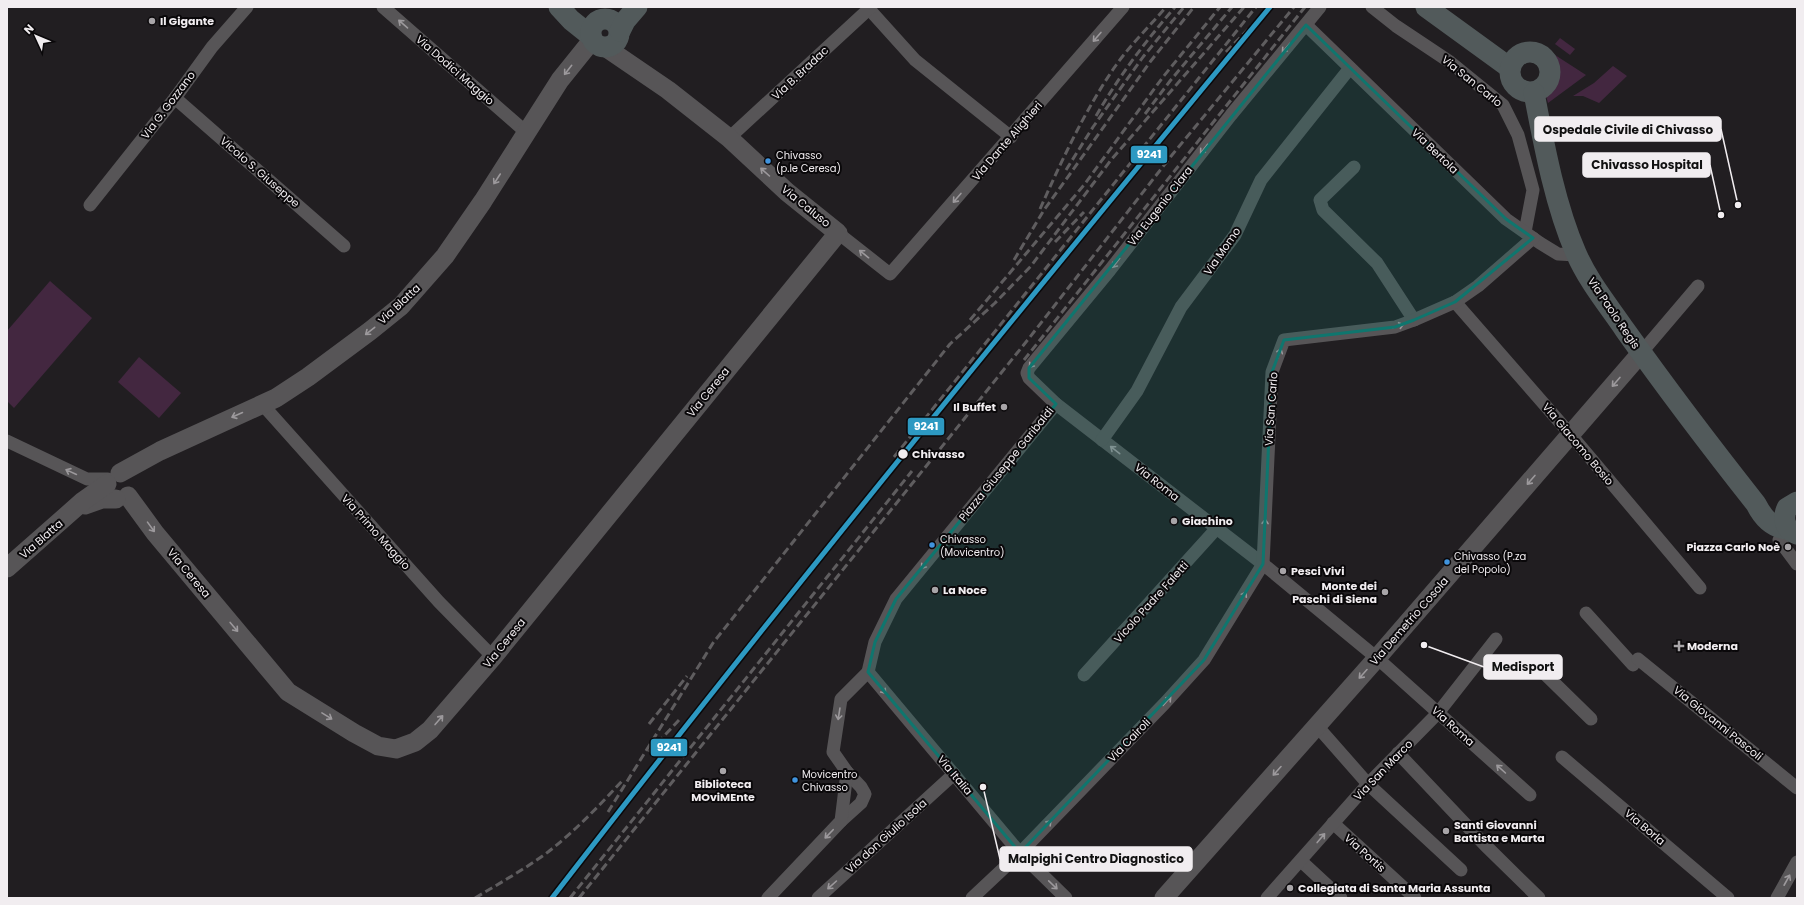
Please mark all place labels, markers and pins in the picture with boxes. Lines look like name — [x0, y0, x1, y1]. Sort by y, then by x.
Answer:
place label: Il Gigante — [160, 13, 214, 29]
marker: Il Gigante — [147, 16, 157, 26]
callout: Ospedale Civile di Chivasso — [1535, 117, 1721, 141]
place label: Chivasso (p.le Ceresa) — [776, 148, 841, 176]
callout: Chivasso Hospital — [1583, 153, 1710, 177]
marker: Chivasso (p.le Ceresa) — [763, 156, 773, 166]
place label: Il Buffet — [953, 399, 997, 415]
marker: Il Buffet — [999, 402, 1009, 412]
place label: Chivasso — [912, 446, 965, 462]
marker: Chivasso — [896, 447, 910, 461]
place label: Giachino — [1182, 513, 1233, 529]
marker: Giachino — [1169, 516, 1179, 526]
place label: Chivasso (Movicentro) — [940, 532, 1005, 560]
place label: Piazza Carlo Noè — [1687, 539, 1780, 555]
marker: Chivasso (Movicentro) — [927, 540, 937, 550]
marker: Piazza Carlo Noè — [1783, 542, 1793, 552]
place label: Chivasso (P.za del Popolo) — [1454, 549, 1526, 577]
marker: Chivasso (P.za del Popolo) — [1442, 557, 1452, 567]
place label: Pesci Vivi — [1291, 563, 1344, 579]
marker: Pesci Vivi — [1278, 566, 1288, 576]
place label: Monte dei Paschi di Siena — [1292, 578, 1377, 607]
place label: La Noce — [943, 582, 987, 598]
marker: La Noce — [930, 585, 940, 595]
marker: Monte dei Paschi di Siena — [1380, 587, 1390, 597]
place label: Moderna — [1687, 638, 1738, 654]
marker: Moderna — [1674, 641, 1684, 651]
callout: Medisport — [1484, 655, 1562, 679]
marker: Biblioteca MOviMEnte — [718, 766, 728, 776]
place label: Movicentro Chivasso — [802, 767, 858, 795]
marker: Movicentro Chivasso — [790, 775, 800, 785]
place label: Biblioteca MOviMEnte — [691, 776, 755, 805]
place label: Santi Giovanni Battista e Marta — [1454, 817, 1545, 846]
marker: Santi Giovanni Battista e Marta — [1441, 826, 1451, 836]
callout: Malpighi Centro Diagnostico — [1000, 847, 1192, 871]
place label: Collegiata di Santa Maria Assunta — [1298, 880, 1491, 896]
marker: Collegiata di Santa Maria Assunta — [1285, 883, 1295, 893]

